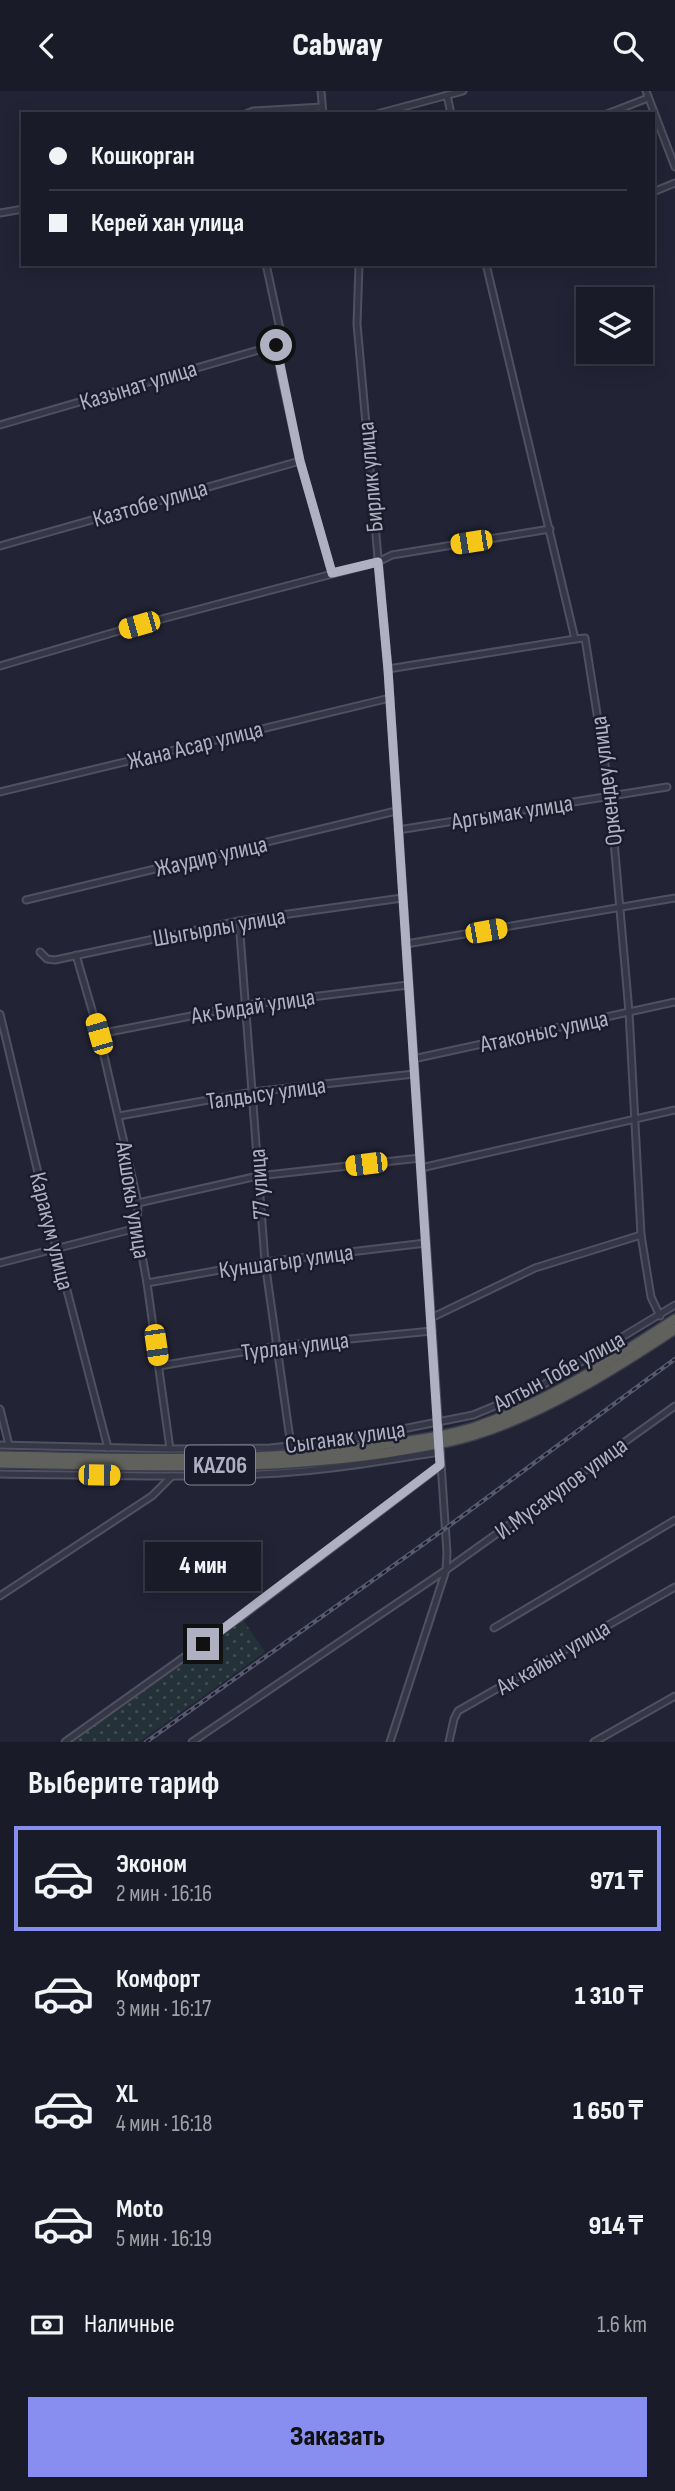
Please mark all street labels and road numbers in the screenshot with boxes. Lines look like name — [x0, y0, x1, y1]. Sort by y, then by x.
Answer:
street label: Казынат улица — [76, 354, 200, 417]
street label: Бирлик улица — [351, 421, 390, 533]
street label: Казтобе улица — [89, 473, 211, 534]
street label: Оркендеу улица — [584, 714, 629, 847]
street label: Жана Асар улица — [124, 715, 266, 776]
street label: Аргымак улица — [448, 789, 575, 837]
street label: Жаудир улица — [152, 829, 270, 883]
street label: Шыгырлы улица — [150, 902, 288, 953]
street label: Ак Бидай улица — [188, 982, 317, 1031]
street label: Атаконыс улица — [476, 1004, 611, 1059]
street label: Талдысу улица — [204, 1071, 328, 1116]
street label: Акшокы улица — [109, 1138, 156, 1261]
street label: 77 улица — [243, 1148, 276, 1220]
street label: Каракум улица — [23, 1169, 80, 1293]
street label: Куншагыр улица — [217, 1238, 355, 1285]
street label: Алтын Тобе улица — [488, 1325, 630, 1419]
street label: Турлан улица — [240, 1326, 350, 1367]
street label: Сыганак улица — [283, 1415, 407, 1460]
street label: И.Мусакулов улица — [489, 1431, 633, 1546]
road number: KАZ06 — [185, 1445, 255, 1485]
street label: Ак кайын улица — [490, 1613, 615, 1702]

